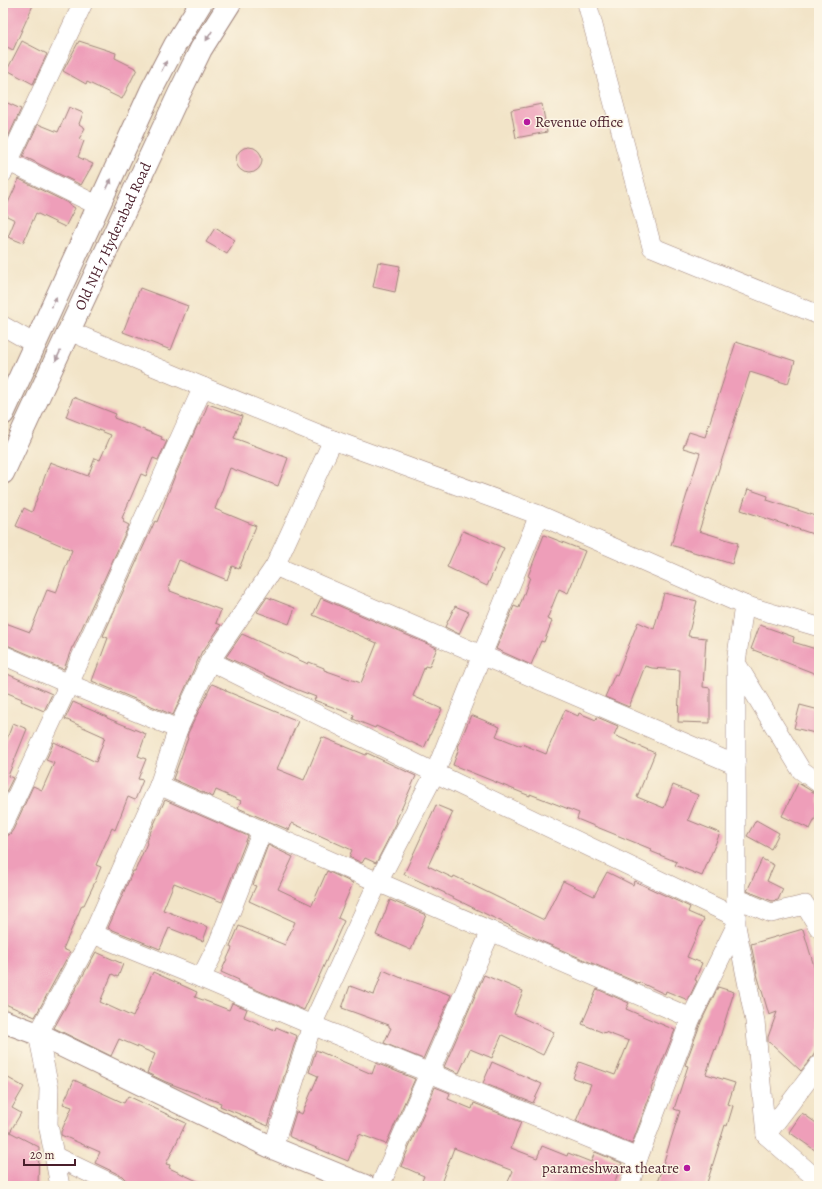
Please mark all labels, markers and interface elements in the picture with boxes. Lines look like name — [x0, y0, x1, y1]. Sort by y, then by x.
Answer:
one-way arrow — [206, 30, 213, 42]
one-way arrow — [161, 61, 167, 72]
place label: Revenue office — [535, 112, 624, 132]
marker: Revenue office — [522, 117, 532, 127]
street label: Old NH 7 Hyderabad Road — [70, 158, 156, 314]
one-way arrow — [106, 178, 112, 190]
one-way arrow — [51, 296, 57, 308]
one-way arrow — [54, 350, 60, 362]
scale bar — [24, 1141, 75, 1167]
text: 20 m — [30, 1147, 54, 1163]
place label: parameshwara theatre — [542, 1158, 679, 1178]
marker: parameshwara theatre — [682, 1163, 692, 1173]

